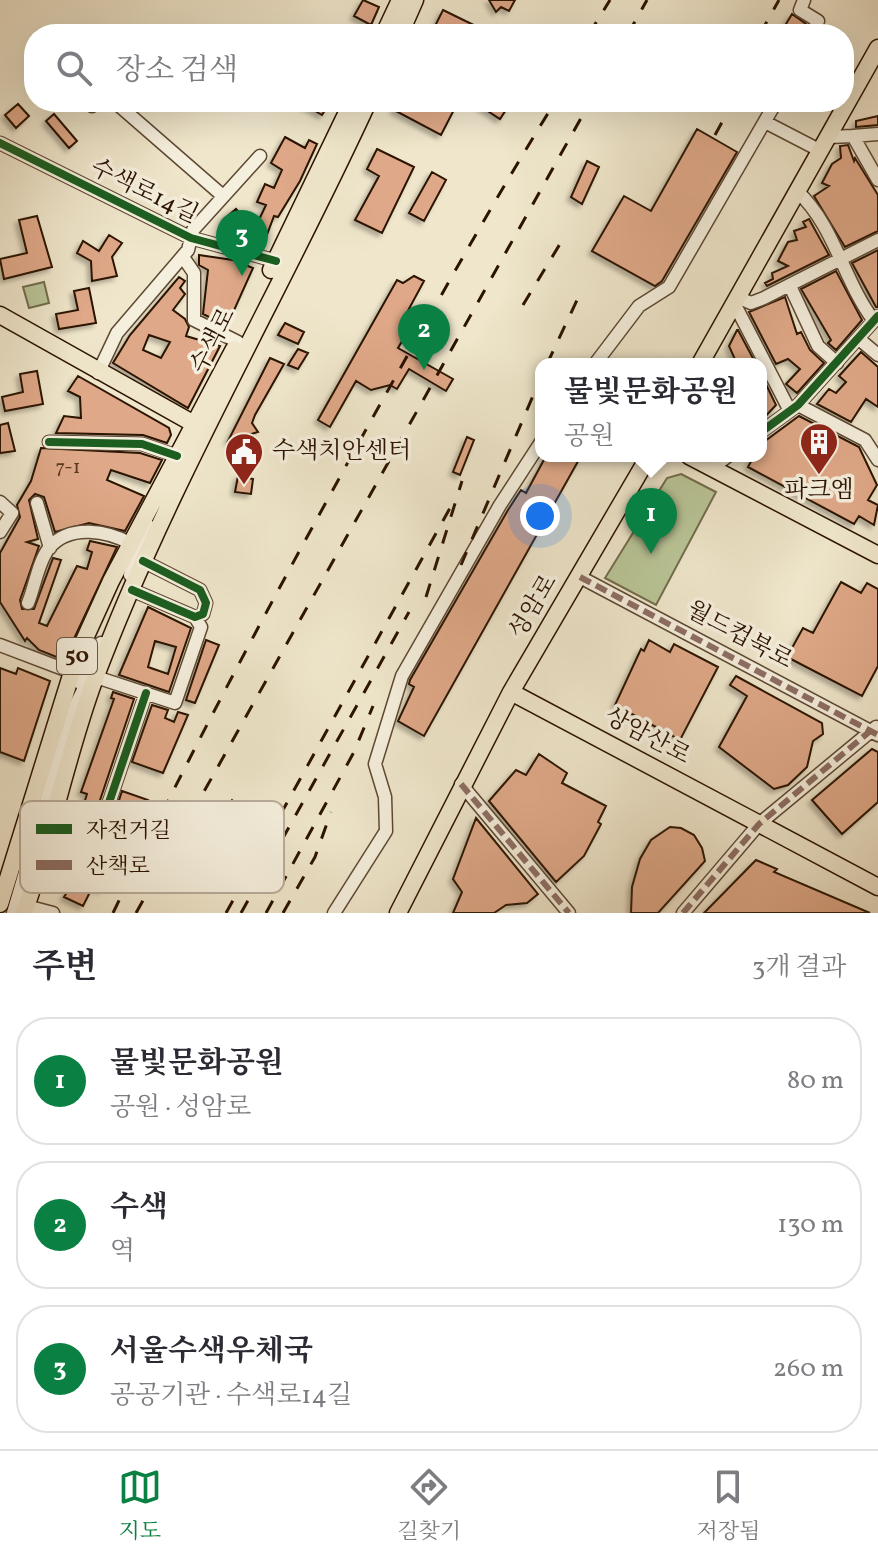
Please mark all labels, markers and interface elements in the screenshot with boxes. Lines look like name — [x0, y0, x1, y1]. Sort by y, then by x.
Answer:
search box — [24, 24, 854, 112]
icon: search — [52, 46, 96, 90]
text: 장소 검색 — [116, 50, 238, 92]
street label: 수색로14길 — [84, 151, 204, 233]
pin: 3 — [216, 210, 268, 276]
street label: 수색로 — [183, 302, 245, 380]
pin: 2 — [398, 304, 450, 370]
popup — [535, 358, 767, 462]
text: 물빛문화공원 — [564, 372, 738, 414]
text: 공원 — [564, 419, 614, 455]
building icon: 파크엠 — [798, 421, 840, 476]
public building icon: 수색치안센터 — [223, 431, 265, 486]
place label: 수색치안센터 — [272, 435, 411, 469]
house number: 7-1 — [55, 454, 81, 482]
place label: 파크엠 — [784, 474, 854, 508]
pin: 1 — [625, 488, 677, 554]
your location — [520, 496, 560, 536]
street label: 성암로 — [502, 568, 566, 646]
street label: 월드컵북로 — [680, 594, 798, 678]
road number: 50 — [57, 638, 97, 674]
street label: 상암산로 — [598, 700, 696, 774]
legend — [20, 801, 284, 893]
text: 자전거길 — [86, 816, 171, 847]
text: 산책로 — [86, 852, 150, 883]
text: 주변 — [32, 945, 98, 992]
text: 3개 결과 — [752, 950, 846, 986]
text: 물빛문화공원 — [110, 1043, 284, 1085]
text: 1 — [55, 1063, 65, 1099]
text: 80 m — [787, 1063, 844, 1099]
text: 공원 · 성암로 — [110, 1090, 251, 1126]
text: 수색 — [110, 1187, 168, 1229]
text: 2 — [53, 1207, 67, 1243]
text: 130 m — [777, 1207, 844, 1243]
text: 역 — [110, 1234, 135, 1270]
text: 서울수색우체국 — [110, 1331, 313, 1373]
text: 3 — [53, 1351, 67, 1387]
text: 260 m — [773, 1351, 844, 1387]
text: 공공기관 · 수색로14길 — [110, 1378, 352, 1414]
tab: 지도 — [118, 1465, 162, 1548]
tab: 길찾기 — [397, 1465, 461, 1548]
tab: 저장됨 — [696, 1465, 760, 1548]

